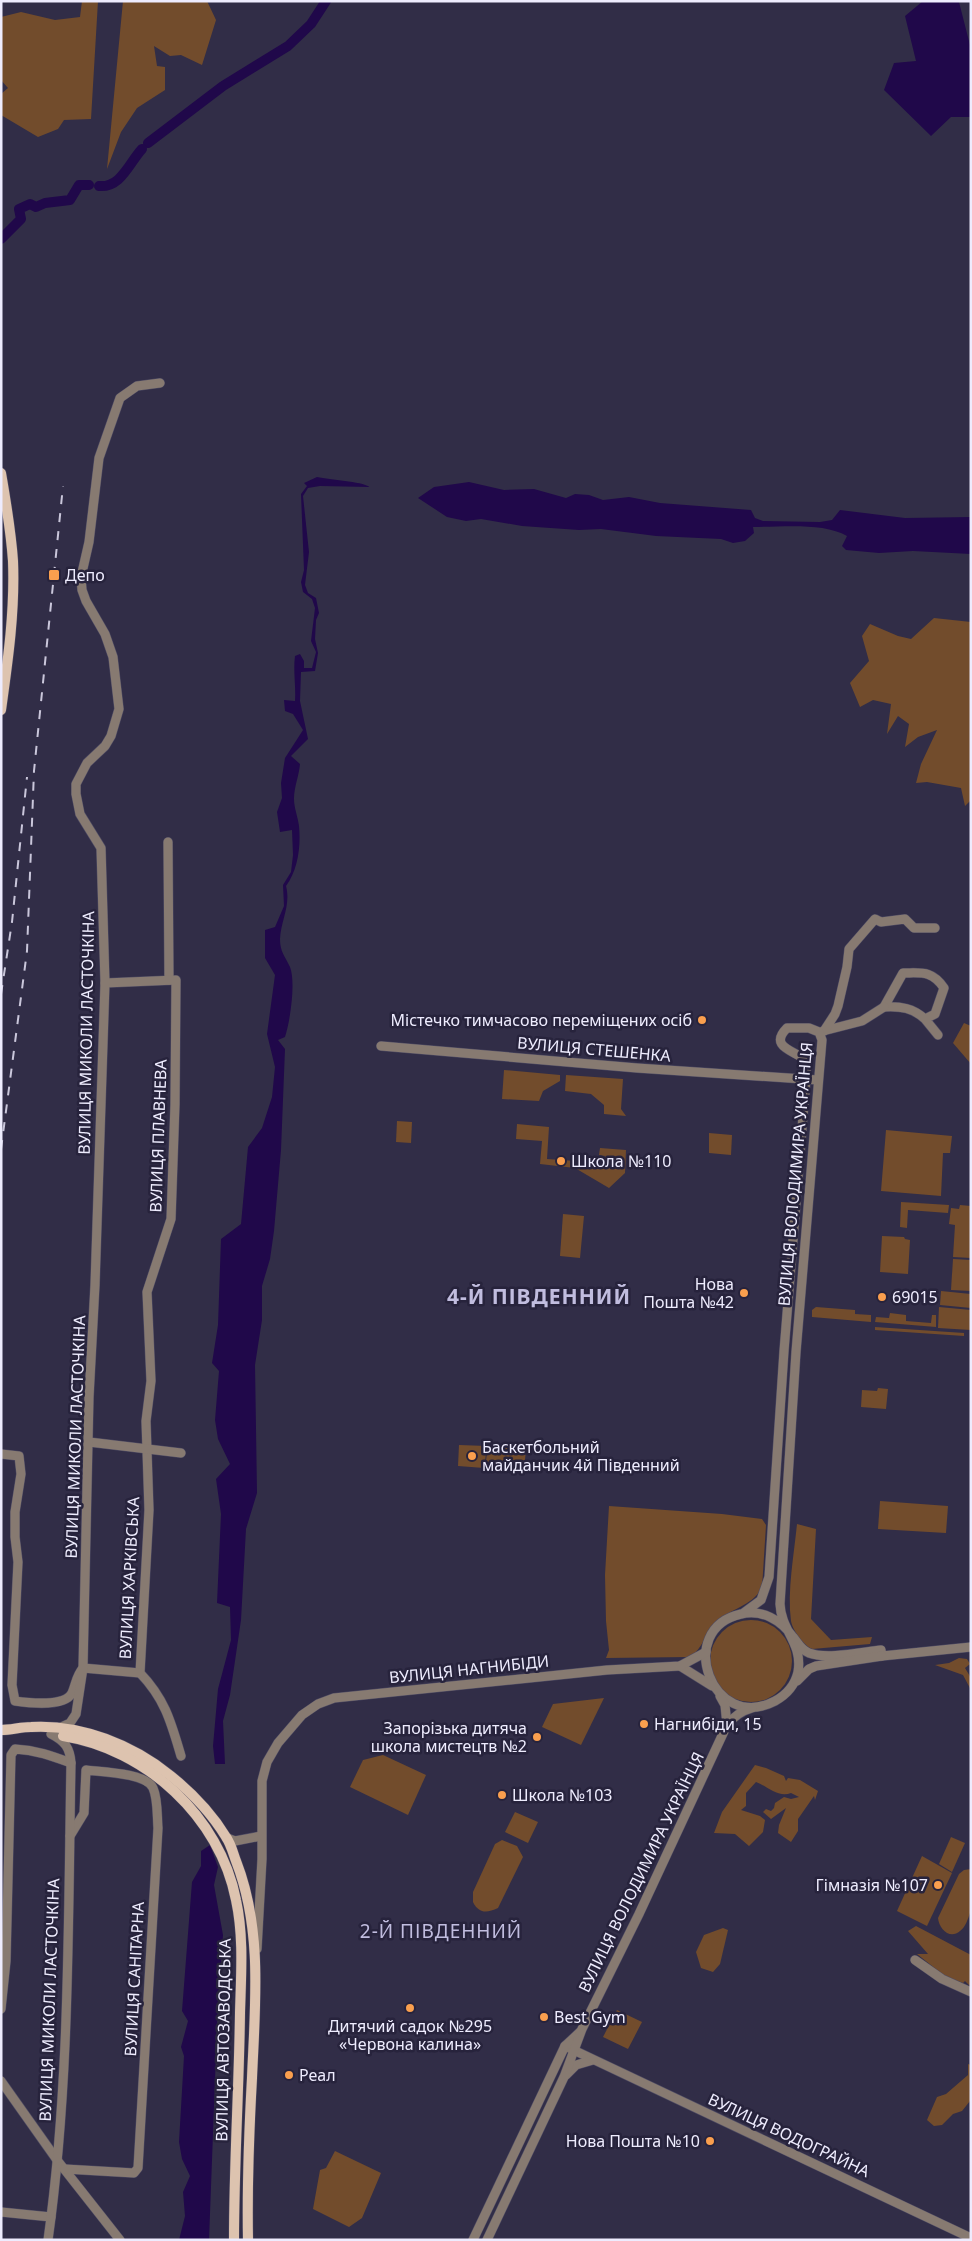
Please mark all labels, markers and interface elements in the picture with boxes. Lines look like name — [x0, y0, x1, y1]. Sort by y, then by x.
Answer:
place label: Депо — [65, 564, 105, 586]
marker: Депо — [47, 568, 61, 582]
street label: ВУЛИЦЯ МИКОЛИ ЛАСТОЧКІНА — [73, 910, 99, 1155]
place label: Містечко тимчасово переміщених осіб — [391, 1009, 692, 1031]
marker: Містечко тимчасово переміщених осіб — [696, 1014, 708, 1026]
street label: ВУЛИЦЯ СТЕШЕНКА — [516, 1031, 672, 1067]
street label: ВУЛИЦЯ ВОЛОДИМИРА УКРАЇНЦЯ — [772, 1041, 818, 1307]
street label: ВУЛИЦЯ ПЛАВНЕВА — [144, 1058, 172, 1213]
place label: Школа №110 — [571, 1150, 671, 1172]
marker: Школа №110 — [555, 1155, 567, 1167]
place label: Нова Пошта №42 — [643, 1273, 734, 1313]
district label: 4-Й ПІВДЕННИЙ — [447, 1282, 631, 1310]
place label: 69015 — [892, 1286, 938, 1308]
marker: Нова Пошта №42 — [738, 1287, 750, 1299]
marker: 69015 — [876, 1291, 888, 1303]
street label: ВУЛИЦЯ МИКОЛИ ЛАСТОЧКІНА — [60, 1314, 90, 1559]
place label: Баскетбольний майданчик 4й Південний — [482, 1436, 680, 1476]
marker: Баскетбольний майданчик 4й Південний — [466, 1450, 478, 1462]
street label: ВУЛИЦЯ ХАРКІВСЬКА — [114, 1495, 144, 1660]
street label: ВУЛИЦЯ НАГНИБІДИ — [388, 1650, 550, 1688]
place label: Нагнибіди, 15 — [654, 1713, 762, 1735]
place label: Запорізька дитяча школа мистецтв №2 — [371, 1717, 527, 1757]
marker: Нагнибіди, 15 — [638, 1718, 650, 1730]
marker: Запорізька дитяча школа мистецтв №2 — [531, 1731, 543, 1743]
street label: ВУЛИЦЯ ВОЛОДИМИРА УКРАЇНЦЯ — [573, 1748, 709, 1996]
place label: Школа №103 — [512, 1784, 612, 1806]
marker: Школа №103 — [496, 1789, 508, 1801]
place label: Гімназія №107 — [816, 1874, 928, 1896]
street label: ВУЛИЦЯ МИКОЛИ ЛАСТОЧКІНА — [34, 1877, 64, 2122]
marker: Гімназія №107 — [932, 1879, 944, 1891]
street label: ВУЛИЦЯ САНІТАРНА — [119, 1900, 149, 2057]
district label: 2-Й ПІВДЕННИЙ — [360, 1918, 522, 1944]
street label: ВУЛИЦЯ АВТОЗАВОДСЬКА — [210, 1937, 236, 2142]
marker: Дитячий садок №295 «Червона калина» — [404, 2002, 416, 2014]
place label: Best Gym — [554, 2006, 626, 2028]
marker: Best Gym — [538, 2011, 550, 2023]
place label: Дитячий садок №295 «Червона калина» — [328, 2015, 492, 2055]
place label: Реал — [299, 2064, 336, 2086]
marker: Реал — [283, 2069, 295, 2081]
street label: ВУЛИЦЯ ВОДОГРАЙНА — [705, 2088, 874, 2182]
place label: Нова Пошта №10 — [566, 2130, 700, 2152]
marker: Нова Пошта №10 — [704, 2135, 716, 2147]

